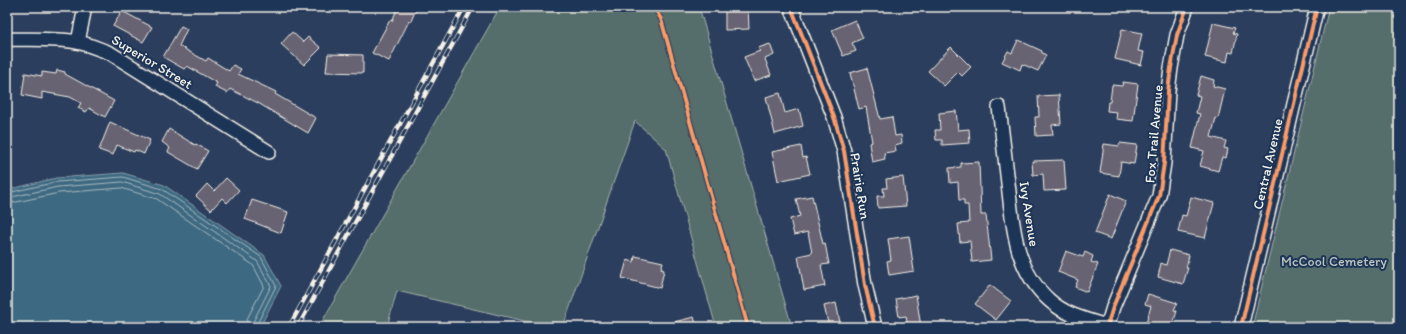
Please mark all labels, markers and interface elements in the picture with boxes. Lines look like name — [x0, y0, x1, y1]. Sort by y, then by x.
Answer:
street label: Superior Street — [108, 31, 196, 93]
street label: Fox Trail Avenue — [1141, 84, 1167, 184]
street label: Central Avenue — [1249, 116, 1287, 211]
street label: Prairie Run — [846, 152, 874, 221]
street label: Ivy Avenue — [1015, 180, 1043, 248]
park label: McCool Cemetery — [1281, 253, 1387, 270]

